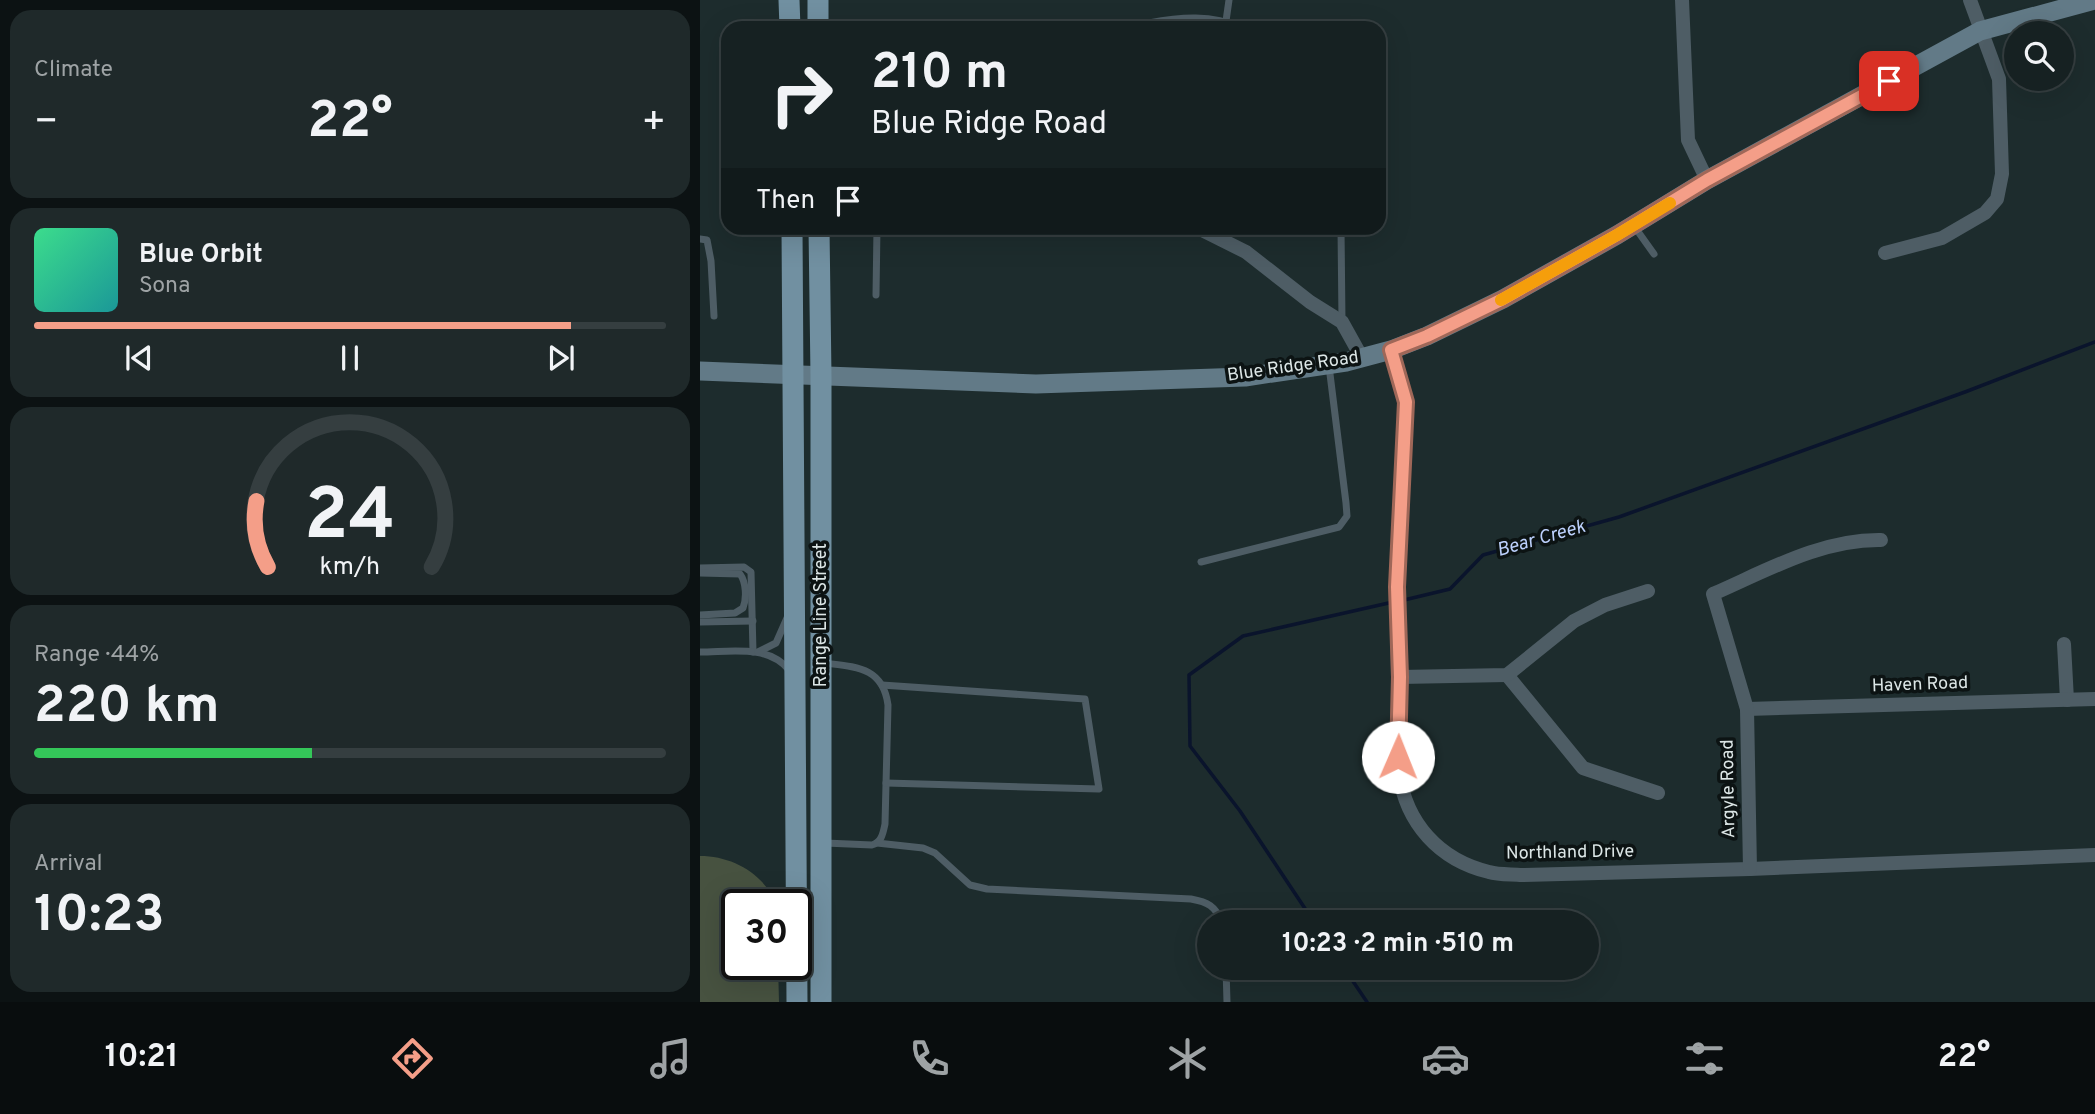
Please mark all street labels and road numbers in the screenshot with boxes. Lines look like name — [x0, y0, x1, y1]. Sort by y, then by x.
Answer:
street label: Blue Ridge Road — [1226, 346, 1360, 388]
street label: Range Line Street — [810, 543, 833, 687]
street label: Haven Road — [1871, 672, 1969, 698]
street label: Argyle Road — [1717, 739, 1741, 839]
street label: Northland Drive — [1506, 840, 1634, 866]

